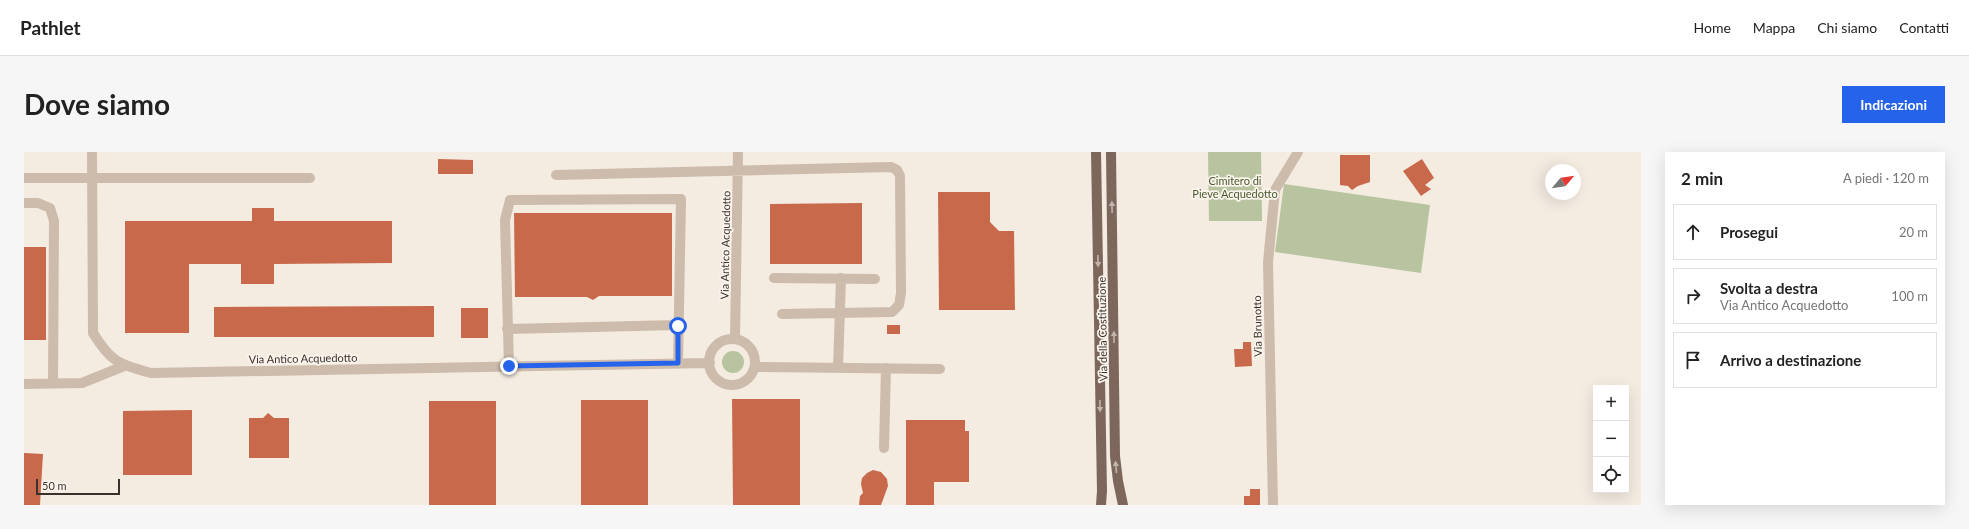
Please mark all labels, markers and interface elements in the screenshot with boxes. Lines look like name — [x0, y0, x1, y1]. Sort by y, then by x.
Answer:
text: Pathlet — [20, 16, 81, 39]
text: Home — [1694, 19, 1731, 36]
text: Mappa — [1753, 19, 1795, 36]
text: Chi siamo — [1817, 19, 1877, 36]
text: Contatti — [1899, 19, 1949, 36]
button: Indicazioni — [1842, 86, 1945, 123]
text: Dove siamo — [24, 87, 170, 121]
north arrow — [1545, 164, 1581, 200]
text: 2 min — [1681, 168, 1723, 189]
text: A piedi · 120 m — [1843, 170, 1929, 186]
park label: Cimitero di Pieve Acquedotto — [1192, 174, 1278, 200]
street label: Via Antico Acquedotto — [718, 191, 732, 299]
one-way arrow — [1109, 200, 1115, 213]
icon: ahead — [1682, 221, 1704, 243]
text: Prosegui — [1720, 223, 1778, 241]
text: 20 m — [1899, 224, 1928, 240]
one-way arrow — [1095, 255, 1101, 268]
street label: Via della Costituzione — [1095, 276, 1109, 381]
text: Svolta a destra — [1720, 279, 1818, 297]
icon: right — [1682, 285, 1704, 307]
text: 100 m — [1891, 288, 1928, 304]
street label: Via Brunotto — [1250, 295, 1264, 357]
text: Via Antico Acquedotto — [1720, 297, 1848, 313]
route start — [669, 317, 687, 335]
one-way arrow — [1111, 330, 1117, 343]
icon: arrive — [1682, 349, 1704, 371]
street label: Via Antico Acquedotto — [249, 351, 357, 365]
text: Arrivo a destinazione — [1720, 351, 1861, 369]
route end — [500, 357, 518, 375]
map controls — [1593, 385, 1629, 493]
button: + — [1593, 385, 1629, 421]
one-way arrow — [1097, 400, 1103, 413]
button: − — [1593, 421, 1629, 457]
button: locate — [1593, 457, 1629, 493]
one-way arrow — [1113, 461, 1120, 473]
scale bar — [36, 477, 120, 496]
text: 50 m — [42, 479, 67, 492]

